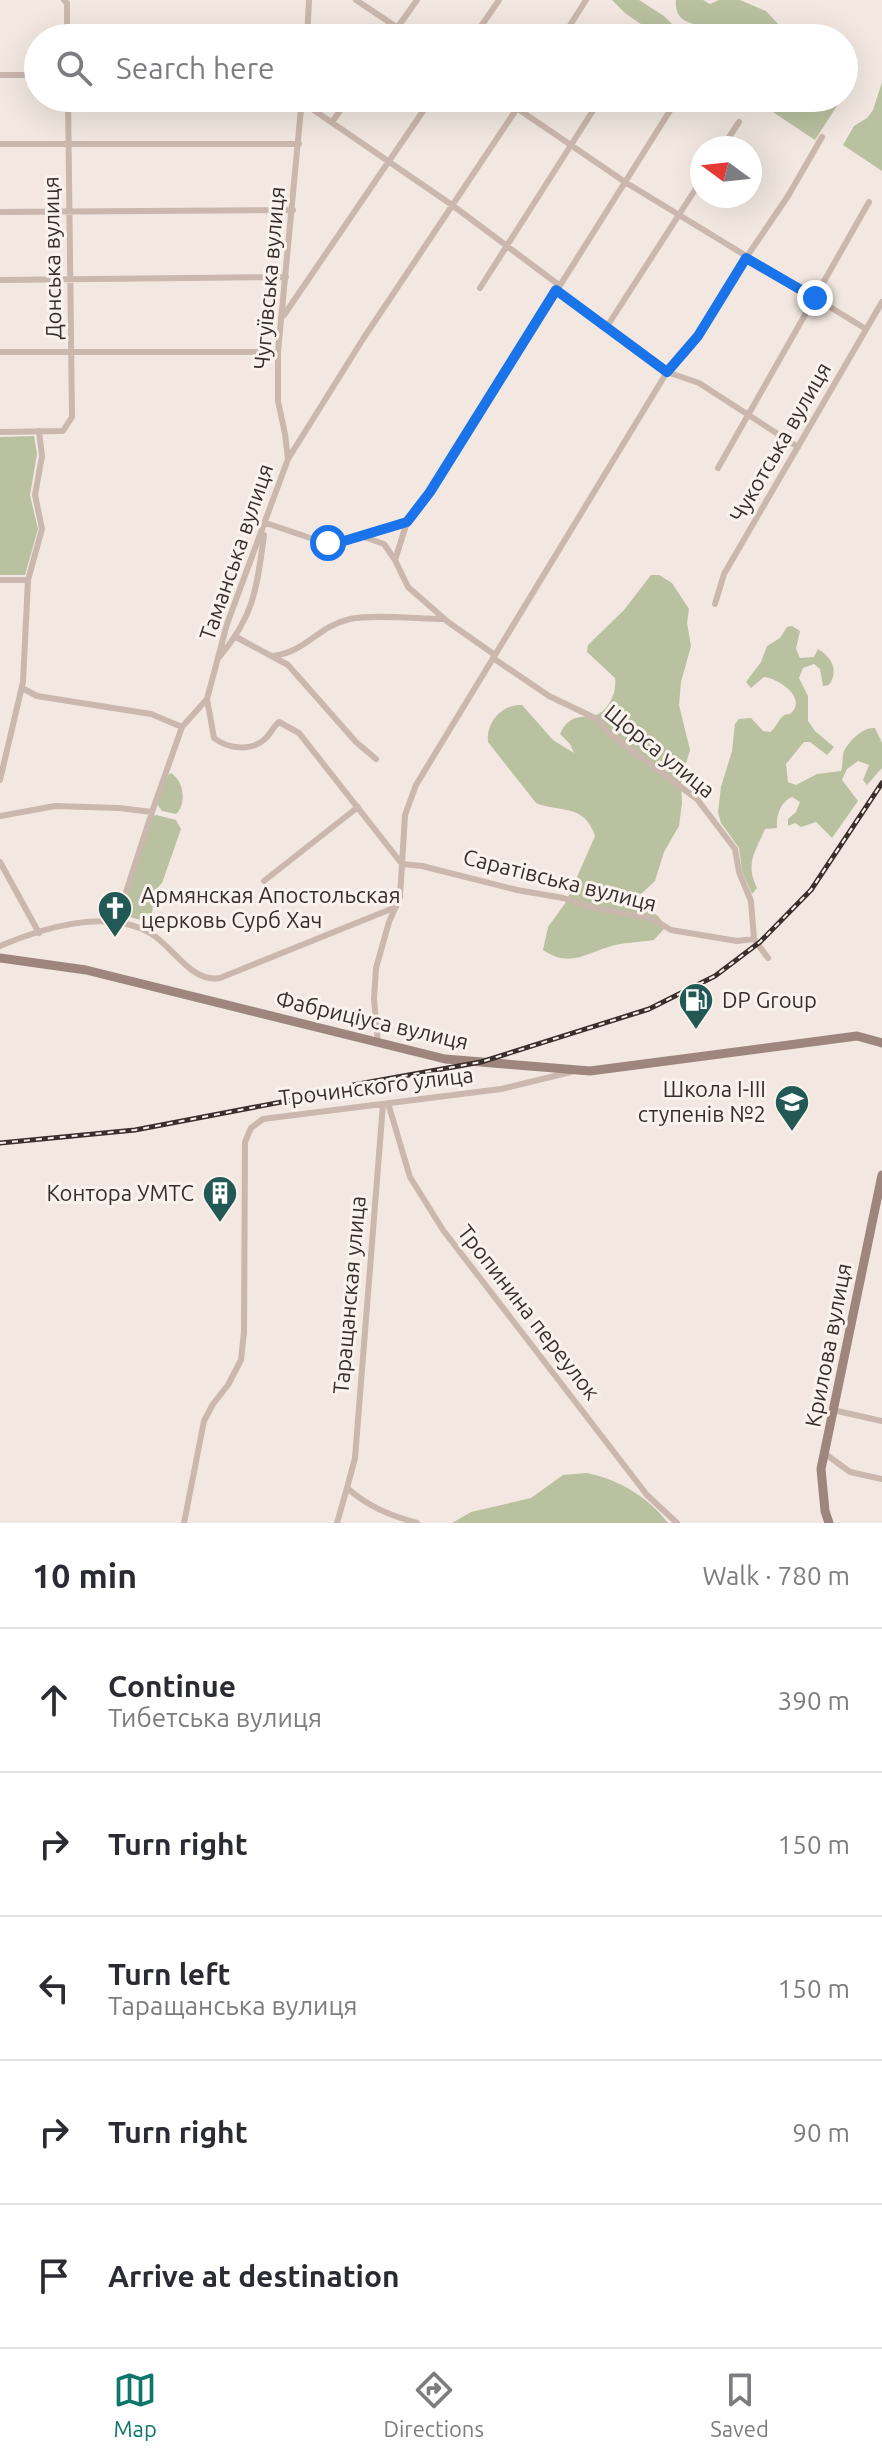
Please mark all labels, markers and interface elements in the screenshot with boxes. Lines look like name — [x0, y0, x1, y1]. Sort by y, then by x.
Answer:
search box — [24, 24, 858, 112]
icon: search — [52, 46, 96, 90]
text: Search here — [116, 51, 275, 85]
north arrow — [690, 136, 762, 208]
street label: Донська вулиця — [38, 176, 65, 340]
street label: Чугуївська вулиця — [248, 185, 289, 371]
route end — [797, 280, 833, 316]
street label: Чукотська вулиця — [724, 358, 835, 526]
street label: Таманська вулиця — [194, 460, 277, 643]
route start — [310, 525, 346, 561]
street label: Щорса улица — [600, 699, 720, 803]
street label: Саратівська вулиця — [461, 843, 659, 916]
place label: Армянская Апостольская церковь Сурб Хач — [141, 882, 400, 932]
church icon: Армянская Апостольская церковь Сурб Хач — [96, 889, 134, 939]
fuel station icon: DP Group — [677, 981, 715, 1031]
street label: Фабриціуса вулиця — [273, 985, 471, 1054]
place label: DP Group — [722, 987, 817, 1012]
street label: Трочинского улица — [277, 1061, 475, 1110]
place label: Школа I-III ступенів №2 — [638, 1076, 766, 1126]
school or university icon: Школа I-III ступенів №2 — [773, 1083, 811, 1133]
building icon: Контора УМТС — [201, 1174, 239, 1224]
place label: Контора УМТС — [46, 1180, 194, 1205]
street label: Таращанская улица — [327, 1195, 370, 1395]
street label: Тропинина переулок — [453, 1219, 605, 1404]
street label: Крилова вулиця — [799, 1261, 856, 1429]
text: 10 min — [32, 1556, 137, 1594]
text: Walk · 780 m — [702, 1561, 850, 1590]
text: Continue — [108, 1669, 236, 1703]
icon: ahead — [32, 1678, 76, 1722]
text: 390 m — [778, 1686, 850, 1715]
text: Тибетська вулиця — [108, 1703, 322, 1732]
icon: right — [32, 1822, 76, 1866]
text: Turn right — [108, 1827, 248, 1861]
text: 150 m — [778, 1830, 850, 1859]
text: Turn left — [108, 1957, 230, 1991]
icon: left — [32, 1966, 76, 2010]
text: 150 m — [778, 1974, 850, 2003]
text: Таращанська вулиця — [108, 1991, 358, 2020]
icon: right — [32, 2110, 76, 2154]
text: Turn right — [108, 2115, 248, 2149]
text: 90 m — [792, 2118, 850, 2147]
icon: arrive — [32, 2254, 76, 2298]
text: Arrive at destination — [108, 2259, 400, 2293]
tab: Map — [113, 2368, 157, 2441]
tab: Directions — [383, 2368, 484, 2441]
tab: Saved — [710, 2368, 769, 2441]

